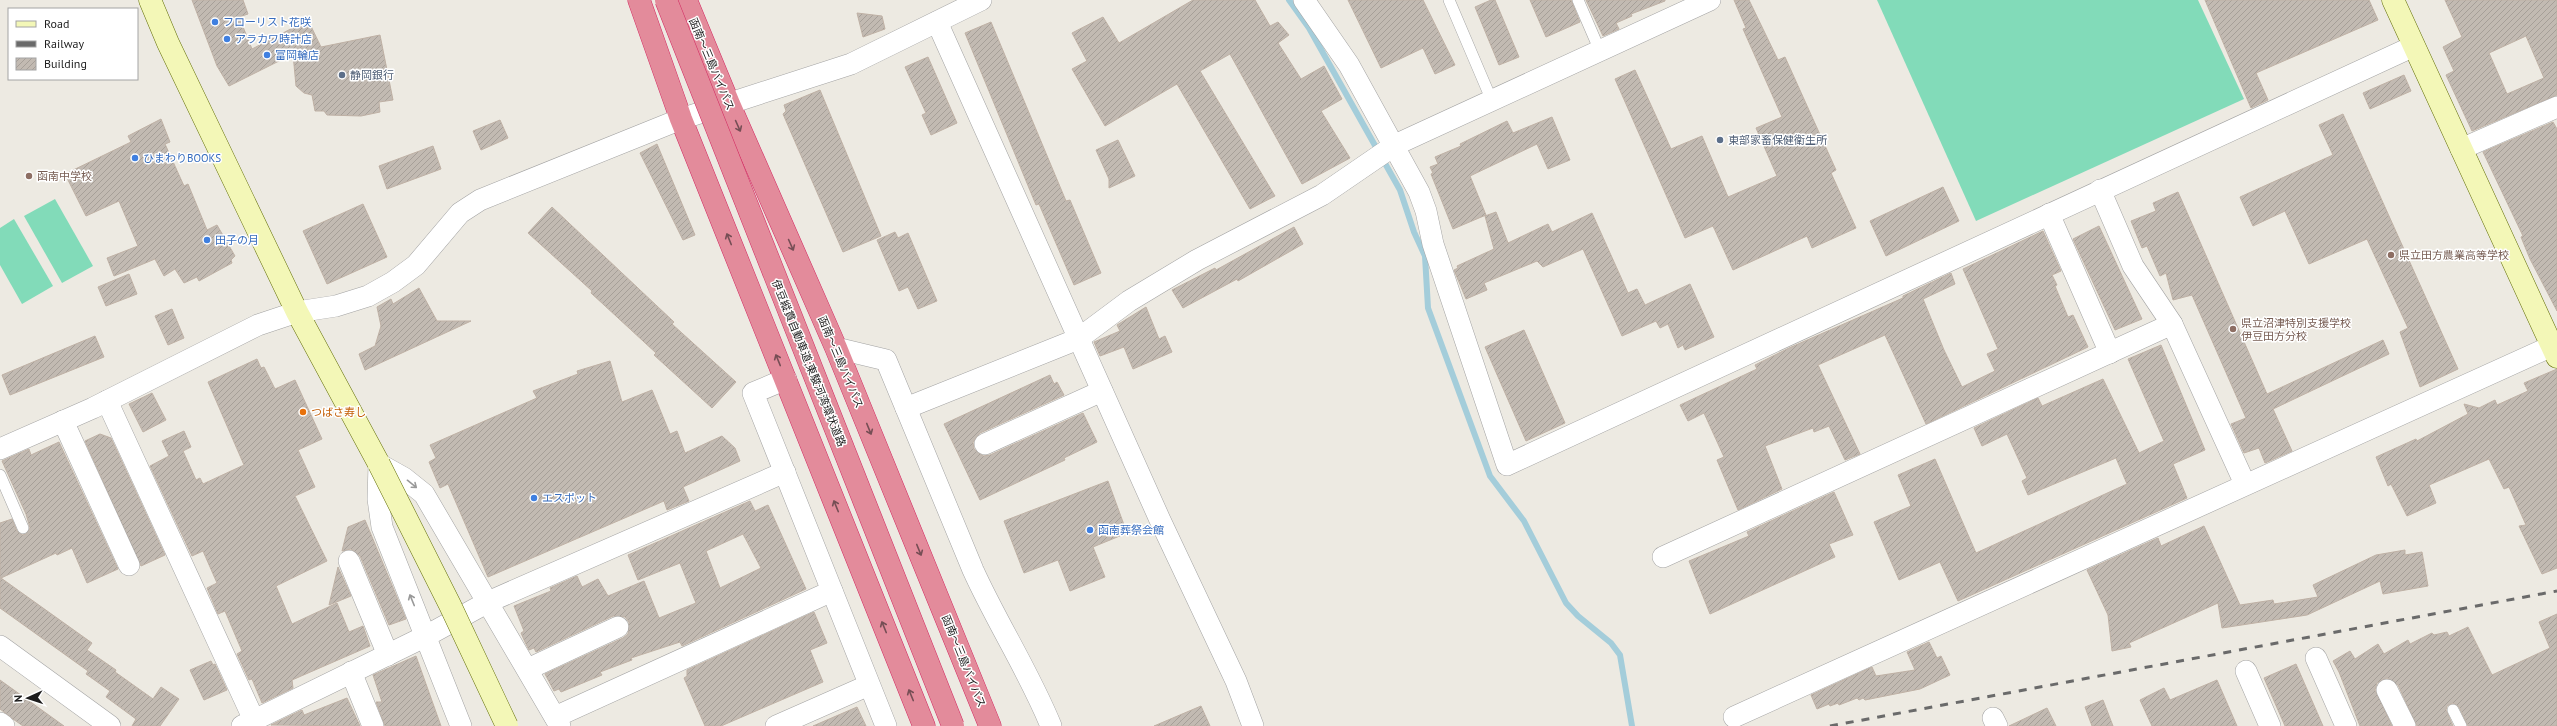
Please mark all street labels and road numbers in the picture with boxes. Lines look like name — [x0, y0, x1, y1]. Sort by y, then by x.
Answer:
street label: 函南～三島バイパス — [686, 16, 738, 112]
street label: 伊豆縦貫自動車道;東駿河湾環状道路 — [769, 277, 849, 449]
street label: 函南～三島バイパス — [815, 314, 867, 410]
street label: 函南～三島バイパス — [939, 613, 989, 709]

